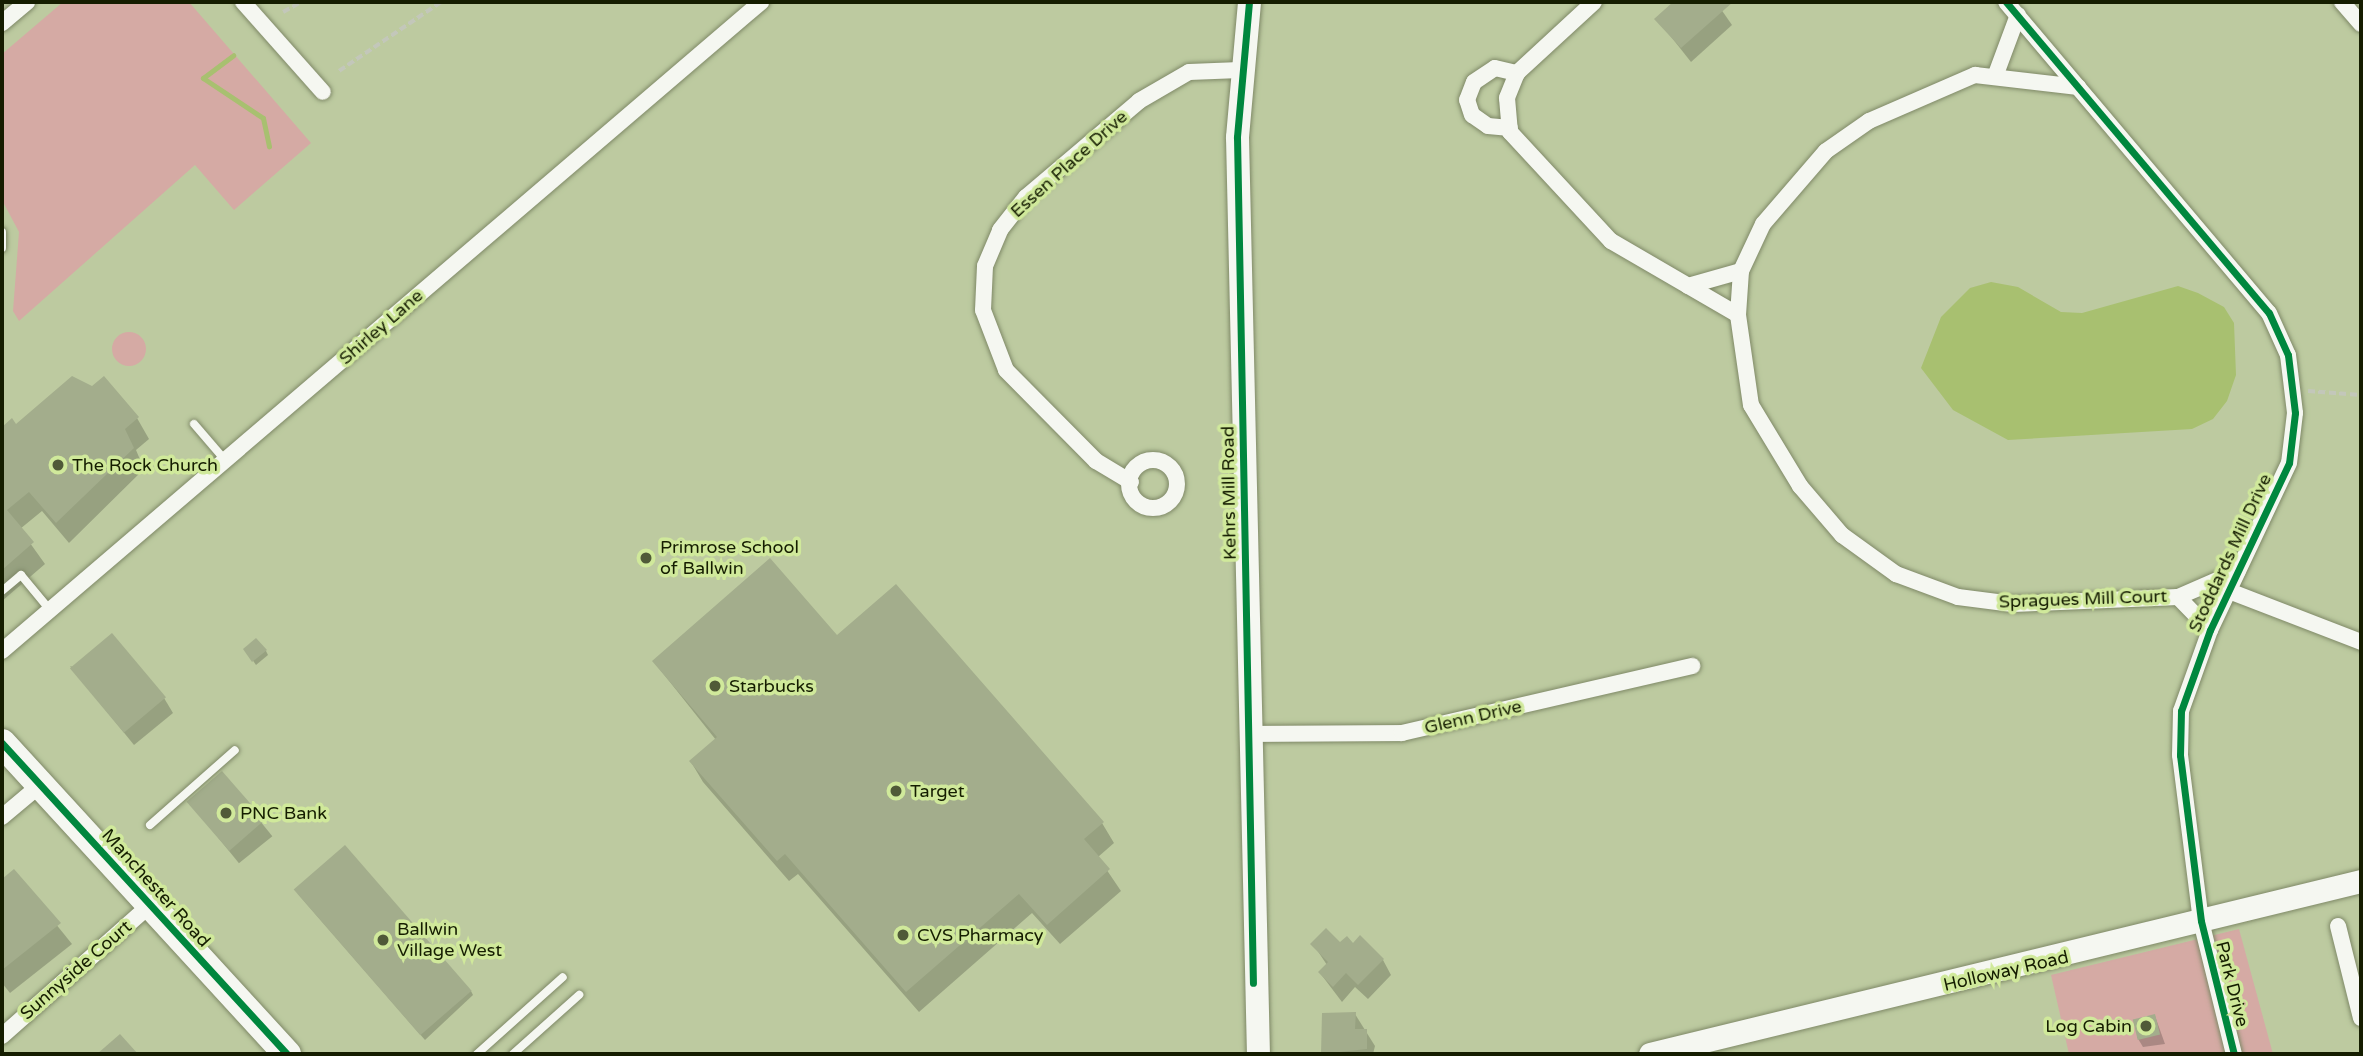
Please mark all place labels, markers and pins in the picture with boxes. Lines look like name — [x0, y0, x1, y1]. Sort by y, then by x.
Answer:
place label: The Rock Church — [72, 454, 218, 476]
marker: The Rock Church — [50, 457, 66, 473]
place label: Primrose School of Ballwin — [660, 537, 799, 580]
marker: Primrose School of Ballwin — [638, 550, 654, 566]
place label: Starbucks — [729, 675, 814, 697]
marker: Starbucks — [707, 678, 723, 694]
place label: Target — [910, 780, 965, 802]
marker: Target — [888, 783, 904, 799]
place label: PNC Bank — [240, 802, 327, 824]
marker: PNC Bank — [218, 805, 234, 821]
place label: Ballwin Village West — [397, 919, 502, 962]
place label: CVS Pharmacy — [917, 924, 1044, 946]
marker: CVS Pharmacy — [895, 927, 911, 943]
marker: Ballwin Village West — [375, 932, 391, 948]
place label: Log Cabin — [2045, 1015, 2132, 1037]
marker: Log Cabin — [2138, 1018, 2154, 1034]

